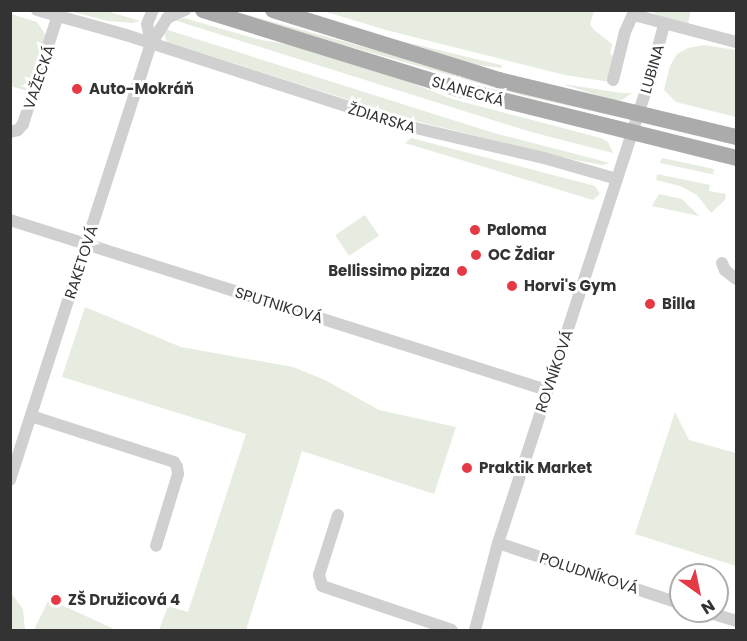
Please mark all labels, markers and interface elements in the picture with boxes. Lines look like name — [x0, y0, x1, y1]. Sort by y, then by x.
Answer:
street label: LUBINA — [636, 42, 668, 96]
street label: VAŽECKÁ — [20, 43, 58, 111]
street label: SLANECKÁ — [430, 72, 506, 110]
place label: Auto-Mokráň — [89, 80, 194, 98]
marker: Auto-Mokráň — [70, 82, 84, 96]
street label: ŽDIARSKA — [346, 99, 418, 137]
place label: Paloma — [487, 221, 547, 239]
street label: RAKETOVÁ — [61, 223, 101, 301]
marker: Paloma — [468, 223, 482, 237]
place label: OC Ždiar — [488, 246, 555, 264]
marker: OC Ždiar — [469, 248, 483, 262]
place label: Bellissimo pizza — [328, 262, 450, 280]
marker: Bellissimo pizza — [455, 264, 469, 278]
place label: Horvi's Gym — [524, 277, 616, 295]
marker: Horvi's Gym — [505, 279, 519, 293]
street label: SPUTNIKOVÁ — [233, 283, 325, 327]
place label: Billa — [662, 295, 695, 313]
marker: Billa — [643, 297, 657, 311]
street label: ROVNÍKOVÁ — [531, 327, 577, 415]
place label: Praktik Market — [479, 459, 592, 477]
marker: Praktik Market — [460, 461, 474, 475]
street label: POLUDNÍKOVÁ — [537, 549, 641, 597]
north arrow — [669, 563, 729, 623]
place label: ZŠ Družicová 4 — [68, 591, 180, 609]
marker: ZŠ Družicová 4 — [49, 593, 63, 607]
text: N — [697, 594, 719, 620]

